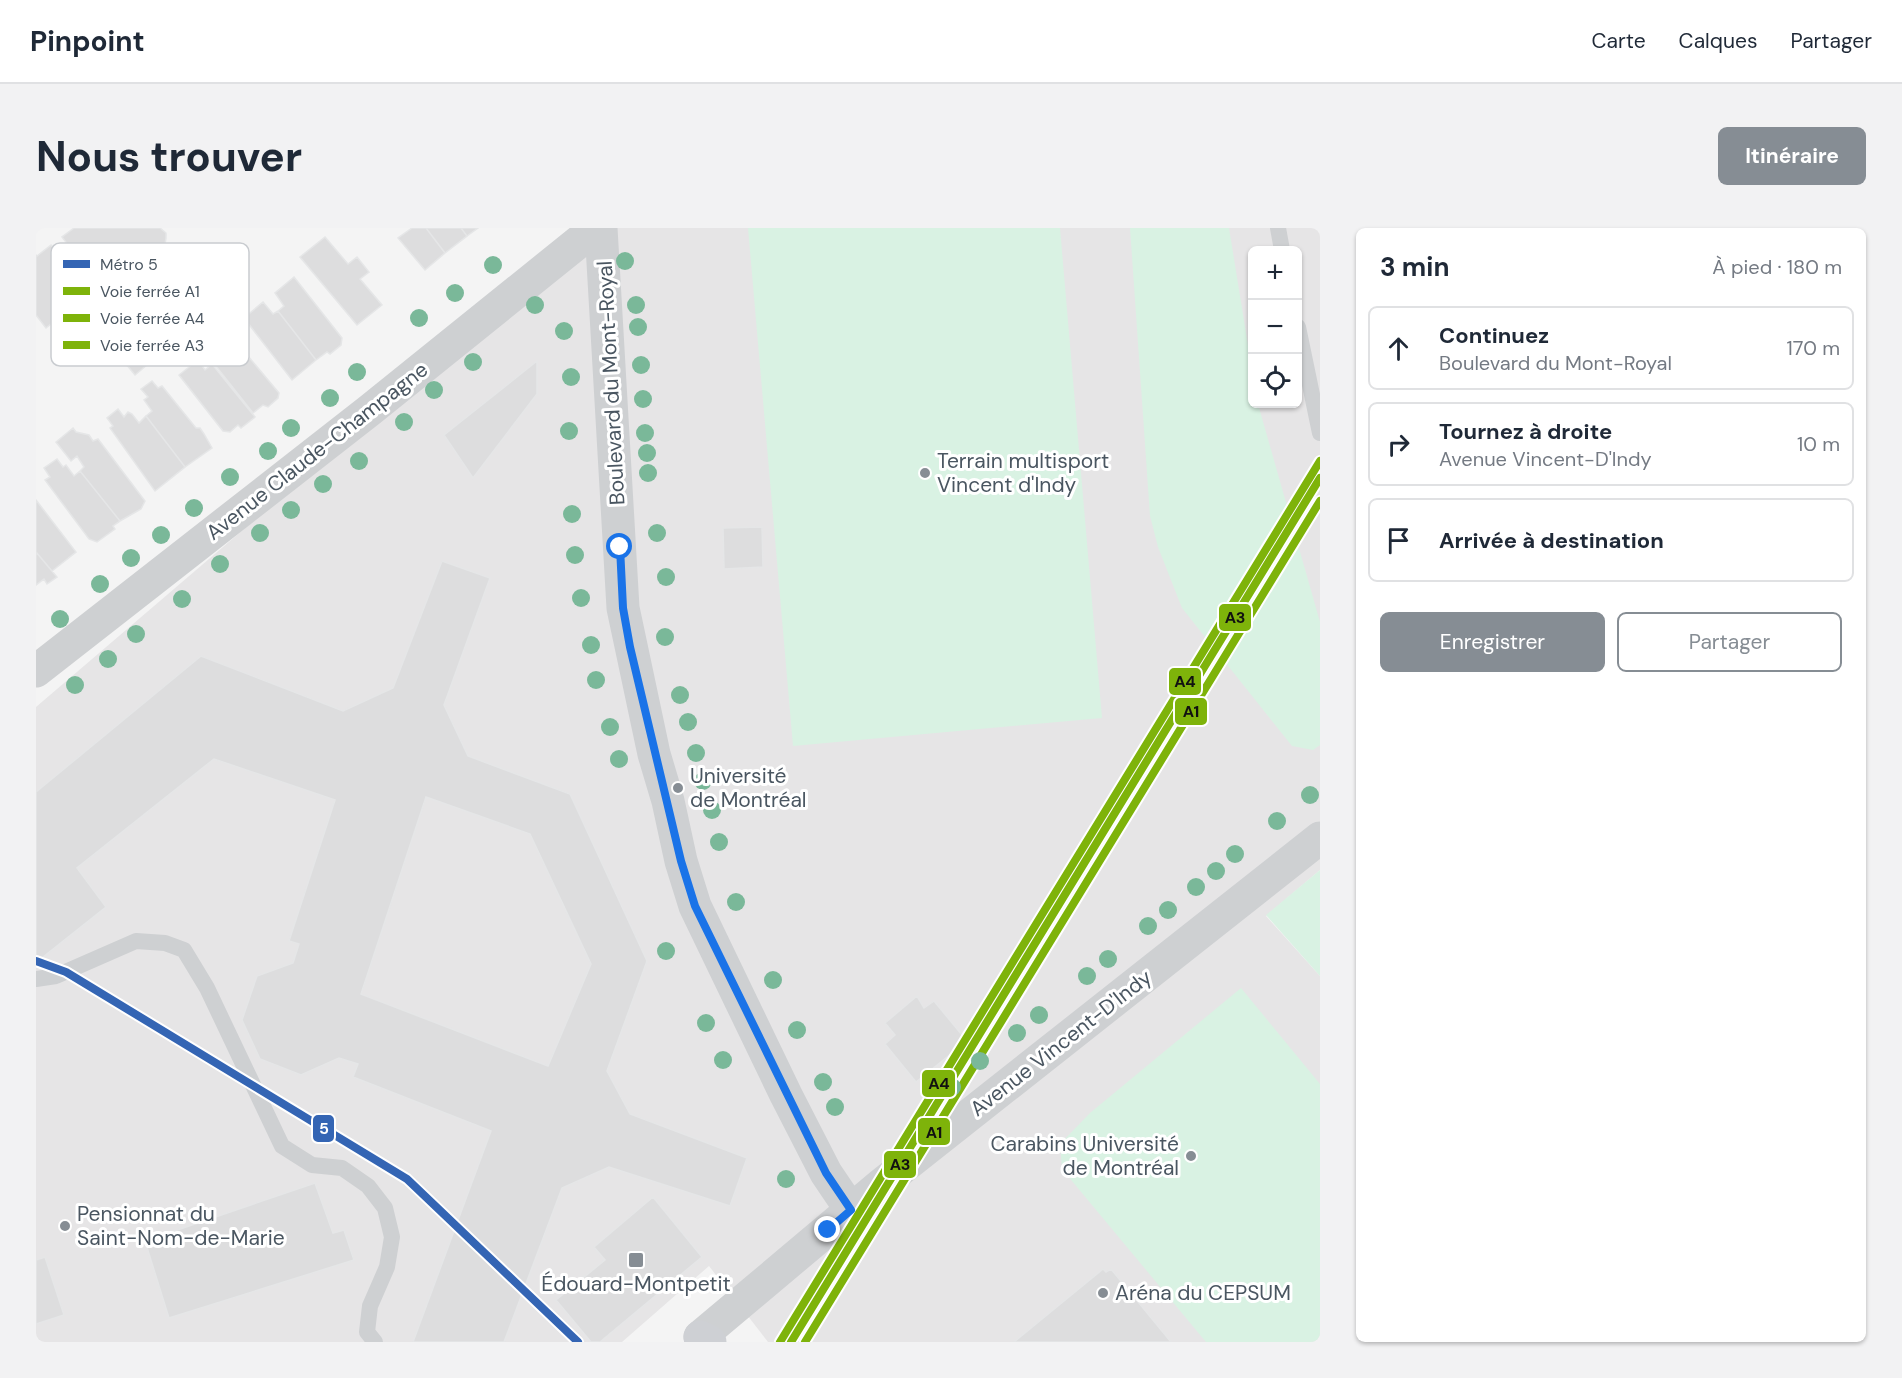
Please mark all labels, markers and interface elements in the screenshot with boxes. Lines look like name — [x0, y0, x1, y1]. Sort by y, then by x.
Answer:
text: Pinpoint — [30, 23, 145, 60]
text: Carte — [1591, 27, 1646, 55]
text: Calques — [1679, 27, 1757, 55]
text: Partager — [1790, 27, 1872, 55]
button: Itinéraire — [1718, 127, 1866, 185]
text: Nous trouver — [36, 129, 302, 184]
legend — [51, 243, 249, 366]
map controls — [1248, 246, 1302, 408]
button: + — [1248, 246, 1302, 300]
text: 3 min — [1380, 250, 1449, 284]
text: Métro 5 — [100, 254, 158, 275]
text: À pied · 180 m — [1712, 254, 1842, 280]
street label: Boulevard du Mont-Royal — [591, 260, 631, 506]
text: Voie ferrée A1 — [100, 281, 200, 302]
button: − — [1248, 300, 1302, 354]
text: Voie ferrée A4 — [100, 308, 205, 329]
text: Continuez — [1439, 321, 1549, 350]
icon: ahead — [1382, 332, 1415, 365]
text: Voie ferrée A3 — [100, 335, 204, 356]
text: 170 m — [1787, 335, 1840, 361]
text: Boulevard du Mont-Royal — [1439, 350, 1672, 376]
button: locate — [1248, 354, 1302, 408]
street label: Avenue Claude-Champagne — [200, 356, 434, 546]
text: Tournez à droite — [1439, 417, 1612, 446]
icon: right — [1382, 428, 1415, 461]
text: 10 m — [1797, 431, 1840, 457]
text: Avenue Vincent-D'Indy — [1439, 446, 1652, 472]
place label: Terrain multisport Vincent d'Indy — [937, 447, 1109, 499]
marker: Terrain multisport Vincent d'Indy — [918, 466, 932, 480]
icon: arrive — [1382, 524, 1415, 557]
text: Arrivée à destination — [1439, 526, 1664, 555]
route start — [606, 533, 632, 559]
line badge: A3 — [1218, 603, 1252, 632]
text: A3 — [1225, 607, 1245, 628]
button: Enregistrer — [1380, 612, 1605, 672]
button: Partager — [1617, 612, 1842, 672]
line badge: A4 — [1168, 667, 1202, 696]
text: A4 — [1174, 671, 1196, 692]
line badge: A1 — [1174, 697, 1208, 726]
text: A1 — [1183, 701, 1199, 722]
place label: Université de Montréal — [690, 762, 807, 814]
marker: Université de Montréal — [671, 781, 685, 795]
street label: Avenue Vincent-D'Indy — [964, 963, 1158, 1123]
line badge: A4 — [921, 1069, 956, 1098]
text: A4 — [928, 1073, 950, 1094]
line badge: 5 — [312, 1114, 335, 1143]
line badge: A1 — [917, 1117, 951, 1146]
text: 5 — [319, 1118, 329, 1139]
text: A1 — [926, 1122, 942, 1143]
place label: Carabins Université de Montréal — [990, 1130, 1179, 1182]
marker: Carabins Université de Montréal — [1184, 1149, 1198, 1163]
line badge: A3 — [883, 1150, 917, 1179]
text: A3 — [890, 1154, 910, 1175]
place label: Pensionnat du Saint-Nom-de-Marie — [77, 1200, 285, 1252]
route end — [814, 1216, 840, 1242]
marker: Pensionnat du Saint-Nom-de-Marie — [58, 1219, 72, 1233]
marker: Édouard-Montpetit — [627, 1251, 645, 1269]
place label: Édouard-Montpetit — [541, 1270, 731, 1298]
place label: Aréna du CEPSUM — [1115, 1279, 1291, 1307]
marker: Aréna du CEPSUM — [1096, 1286, 1110, 1300]

